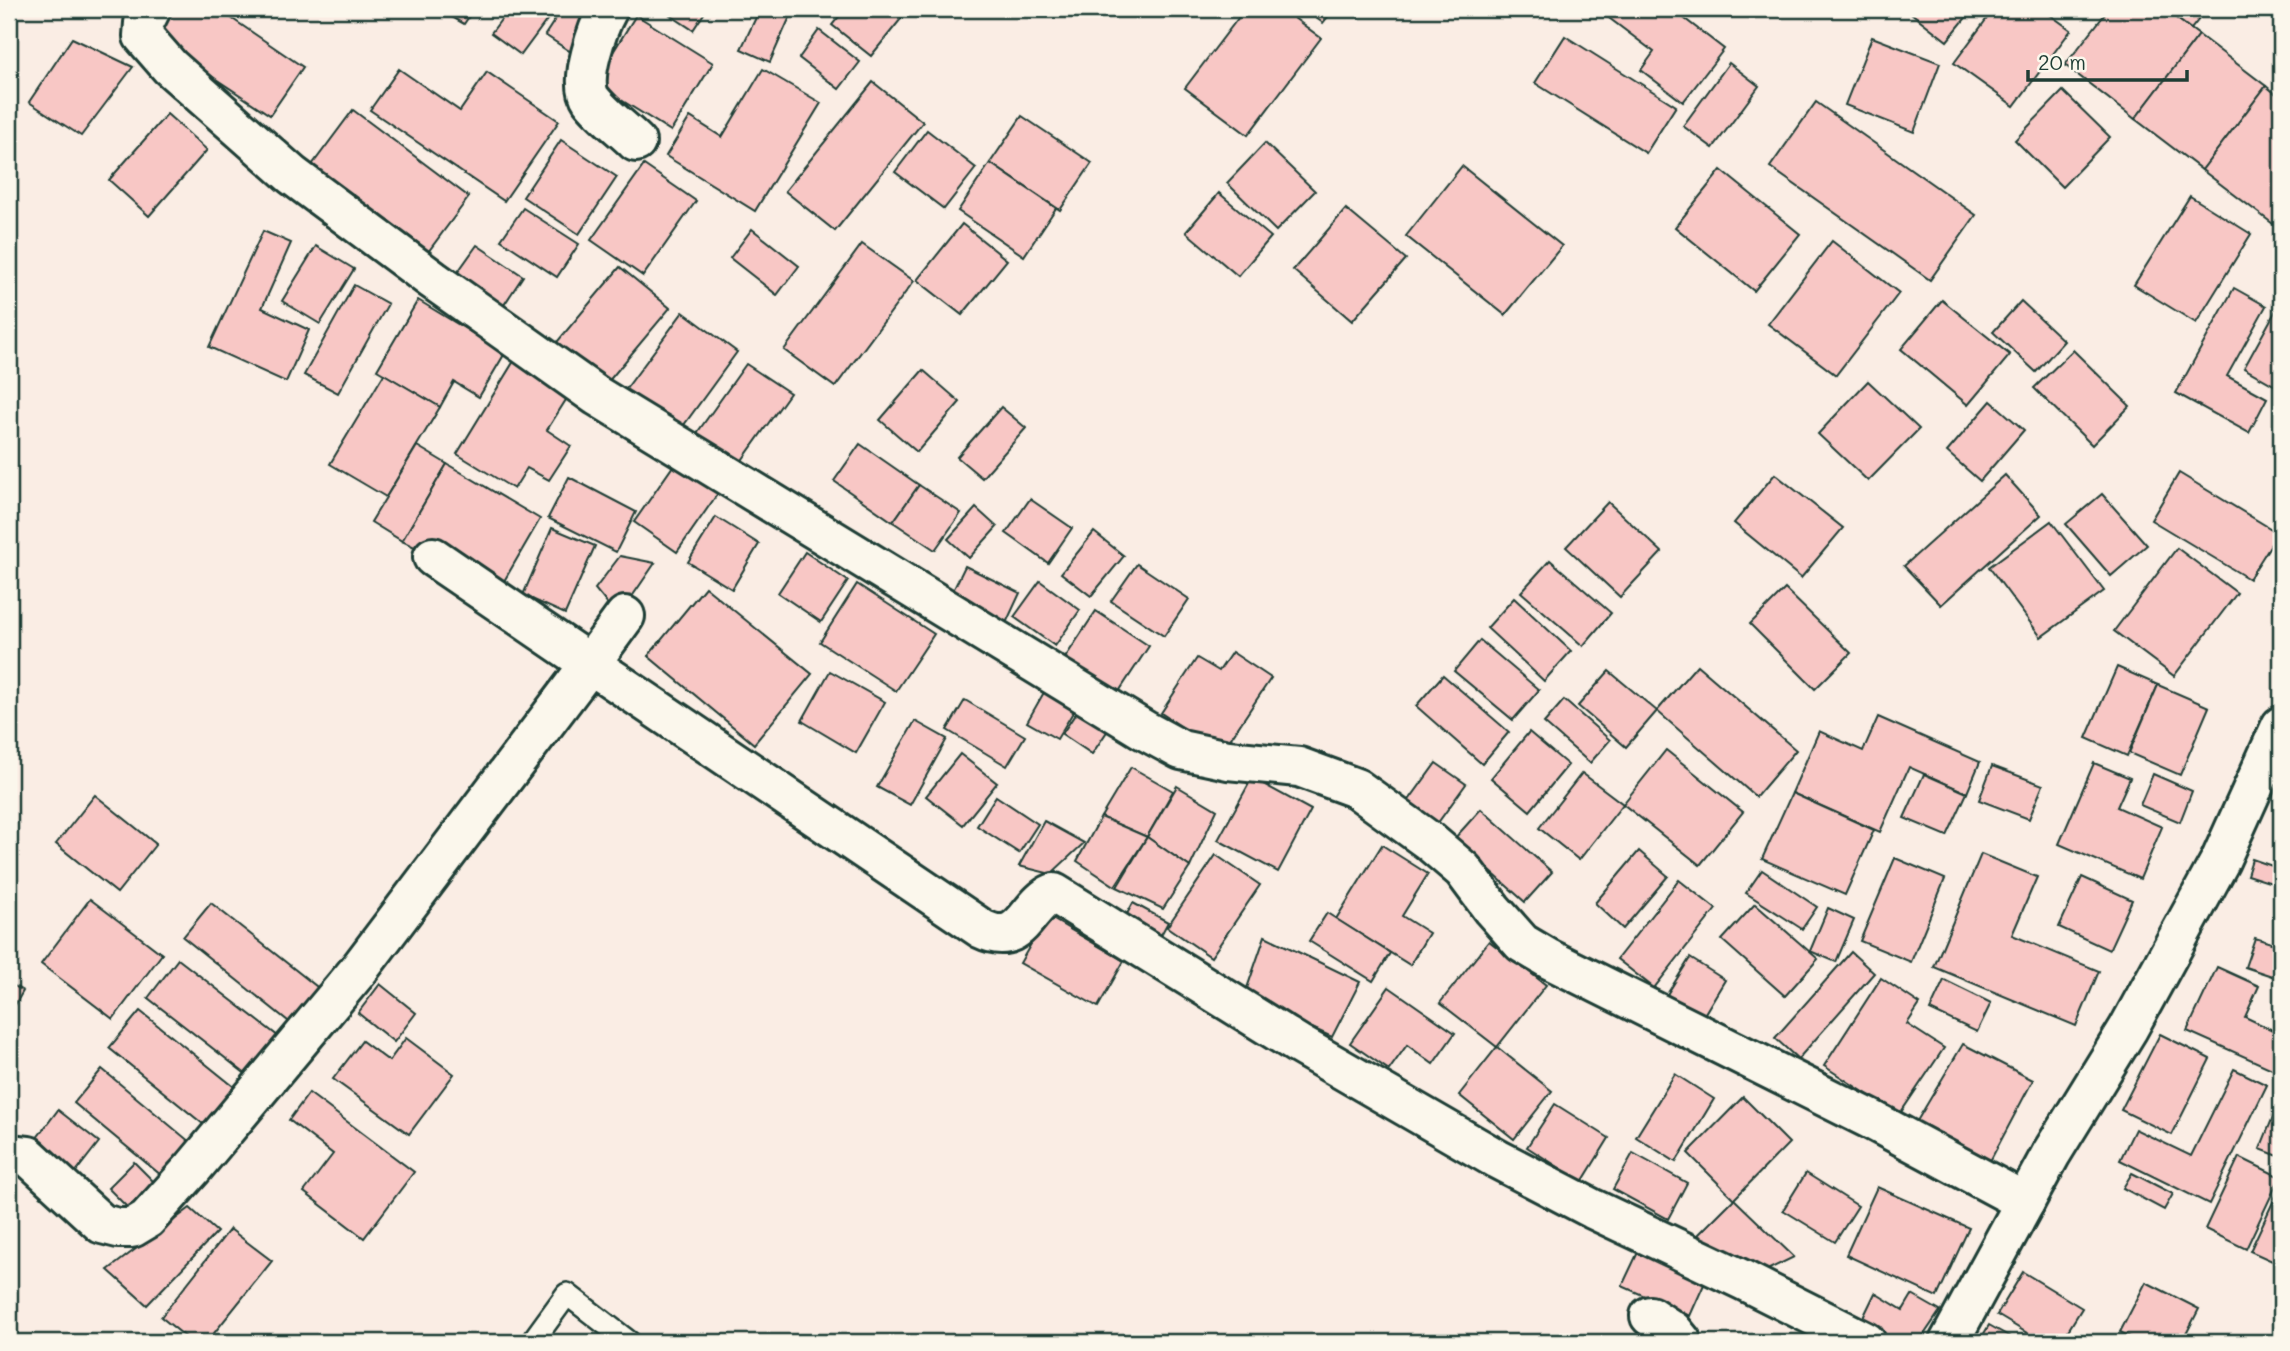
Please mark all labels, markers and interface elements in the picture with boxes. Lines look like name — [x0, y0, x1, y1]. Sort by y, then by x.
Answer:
scale bar — [2028, 38, 2187, 82]
text: 20 m — [2038, 48, 2086, 75]

